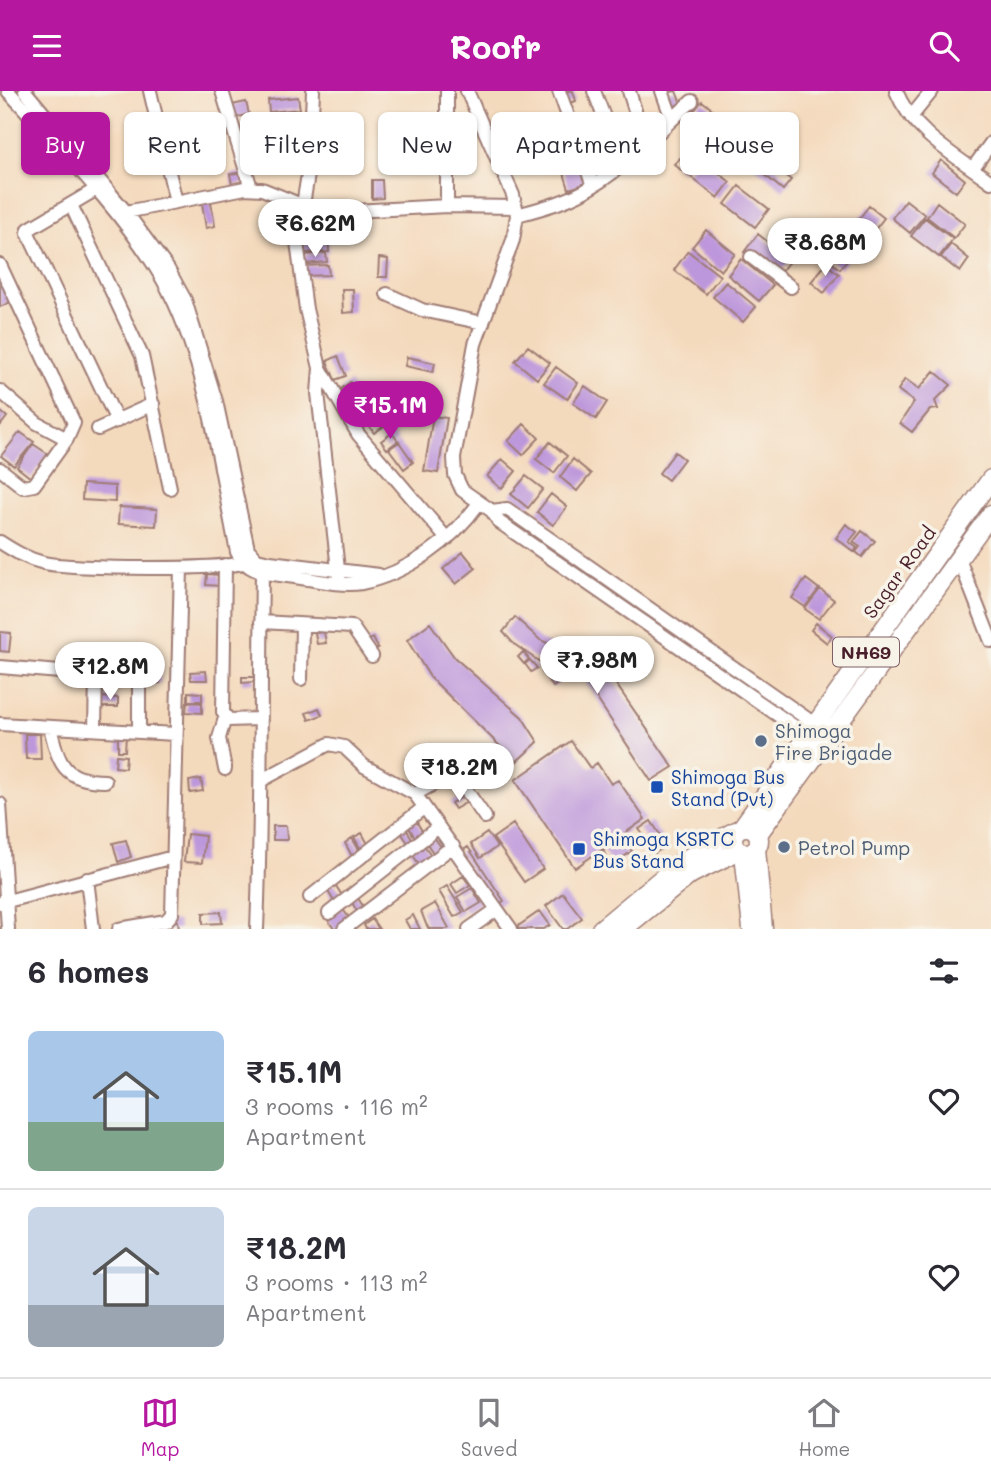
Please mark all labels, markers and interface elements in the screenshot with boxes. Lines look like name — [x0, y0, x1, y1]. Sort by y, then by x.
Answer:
text: Roofr — [450, 25, 541, 67]
icon: menu — [28, 27, 66, 65]
icon: search — [925, 27, 963, 65]
chip: Buy — [21, 112, 110, 175]
chip: Rent — [124, 112, 226, 175]
chip: Filters — [240, 112, 364, 175]
chip: New — [378, 112, 477, 175]
chip: Apartment — [491, 112, 666, 175]
chip: House — [680, 112, 799, 175]
pin: ₹6.62M — [258, 199, 372, 259]
text: ₹6.62M — [274, 207, 356, 237]
pin: ₹8.68M — [768, 219, 882, 278]
text: ₹8.68M — [783, 226, 867, 256]
pin: ₹15.1M — [333, 381, 447, 441]
text: ₹15.1M — [353, 389, 427, 419]
street label: Sagar Road — [857, 521, 941, 623]
pin: ₹7.98M — [540, 637, 654, 696]
road number: NH69 — [833, 637, 899, 667]
pin: ₹12.8M — [53, 643, 167, 702]
text: ₹7.98M — [556, 644, 638, 674]
text: ₹12.8M — [71, 650, 149, 680]
place label: Shimoga Fire Brigade — [775, 718, 893, 765]
marker: Shimoga Fire Brigade — [753, 733, 769, 749]
pin: ₹18.2M — [402, 743, 516, 803]
text: ₹18.2M — [420, 751, 498, 781]
place label: Shimoga Bus Stand (Pvt) — [671, 764, 785, 811]
marker: Shimoga Bus Stand (Pvt) — [649, 779, 665, 795]
place label: Shimoga KSRTC Bus Stand — [593, 826, 734, 873]
place label: Petrol Pump — [798, 835, 910, 860]
marker: Petrol Pump — [776, 839, 792, 855]
marker: Shimoga KSRTC Bus Stand — [571, 841, 587, 857]
text: 6 homes — [28, 951, 149, 991]
icon: filters — [925, 952, 963, 990]
text: ₹15.1M — [245, 1051, 342, 1091]
icon: home — [84, 1059, 168, 1143]
icon: heart — [925, 1082, 963, 1120]
text: 3 rooms · 116 m² — [245, 1091, 428, 1121]
text: Apartment — [245, 1121, 367, 1151]
text: ₹18.2M — [245, 1227, 347, 1267]
icon: home — [84, 1235, 168, 1319]
icon: heart — [925, 1258, 963, 1296]
text: 3 rooms · 113 m² — [245, 1267, 427, 1297]
text: Apartment — [245, 1297, 367, 1327]
tab: Map — [141, 1394, 179, 1461]
tab: Saved — [461, 1394, 517, 1461]
tab: Home — [799, 1394, 850, 1461]

